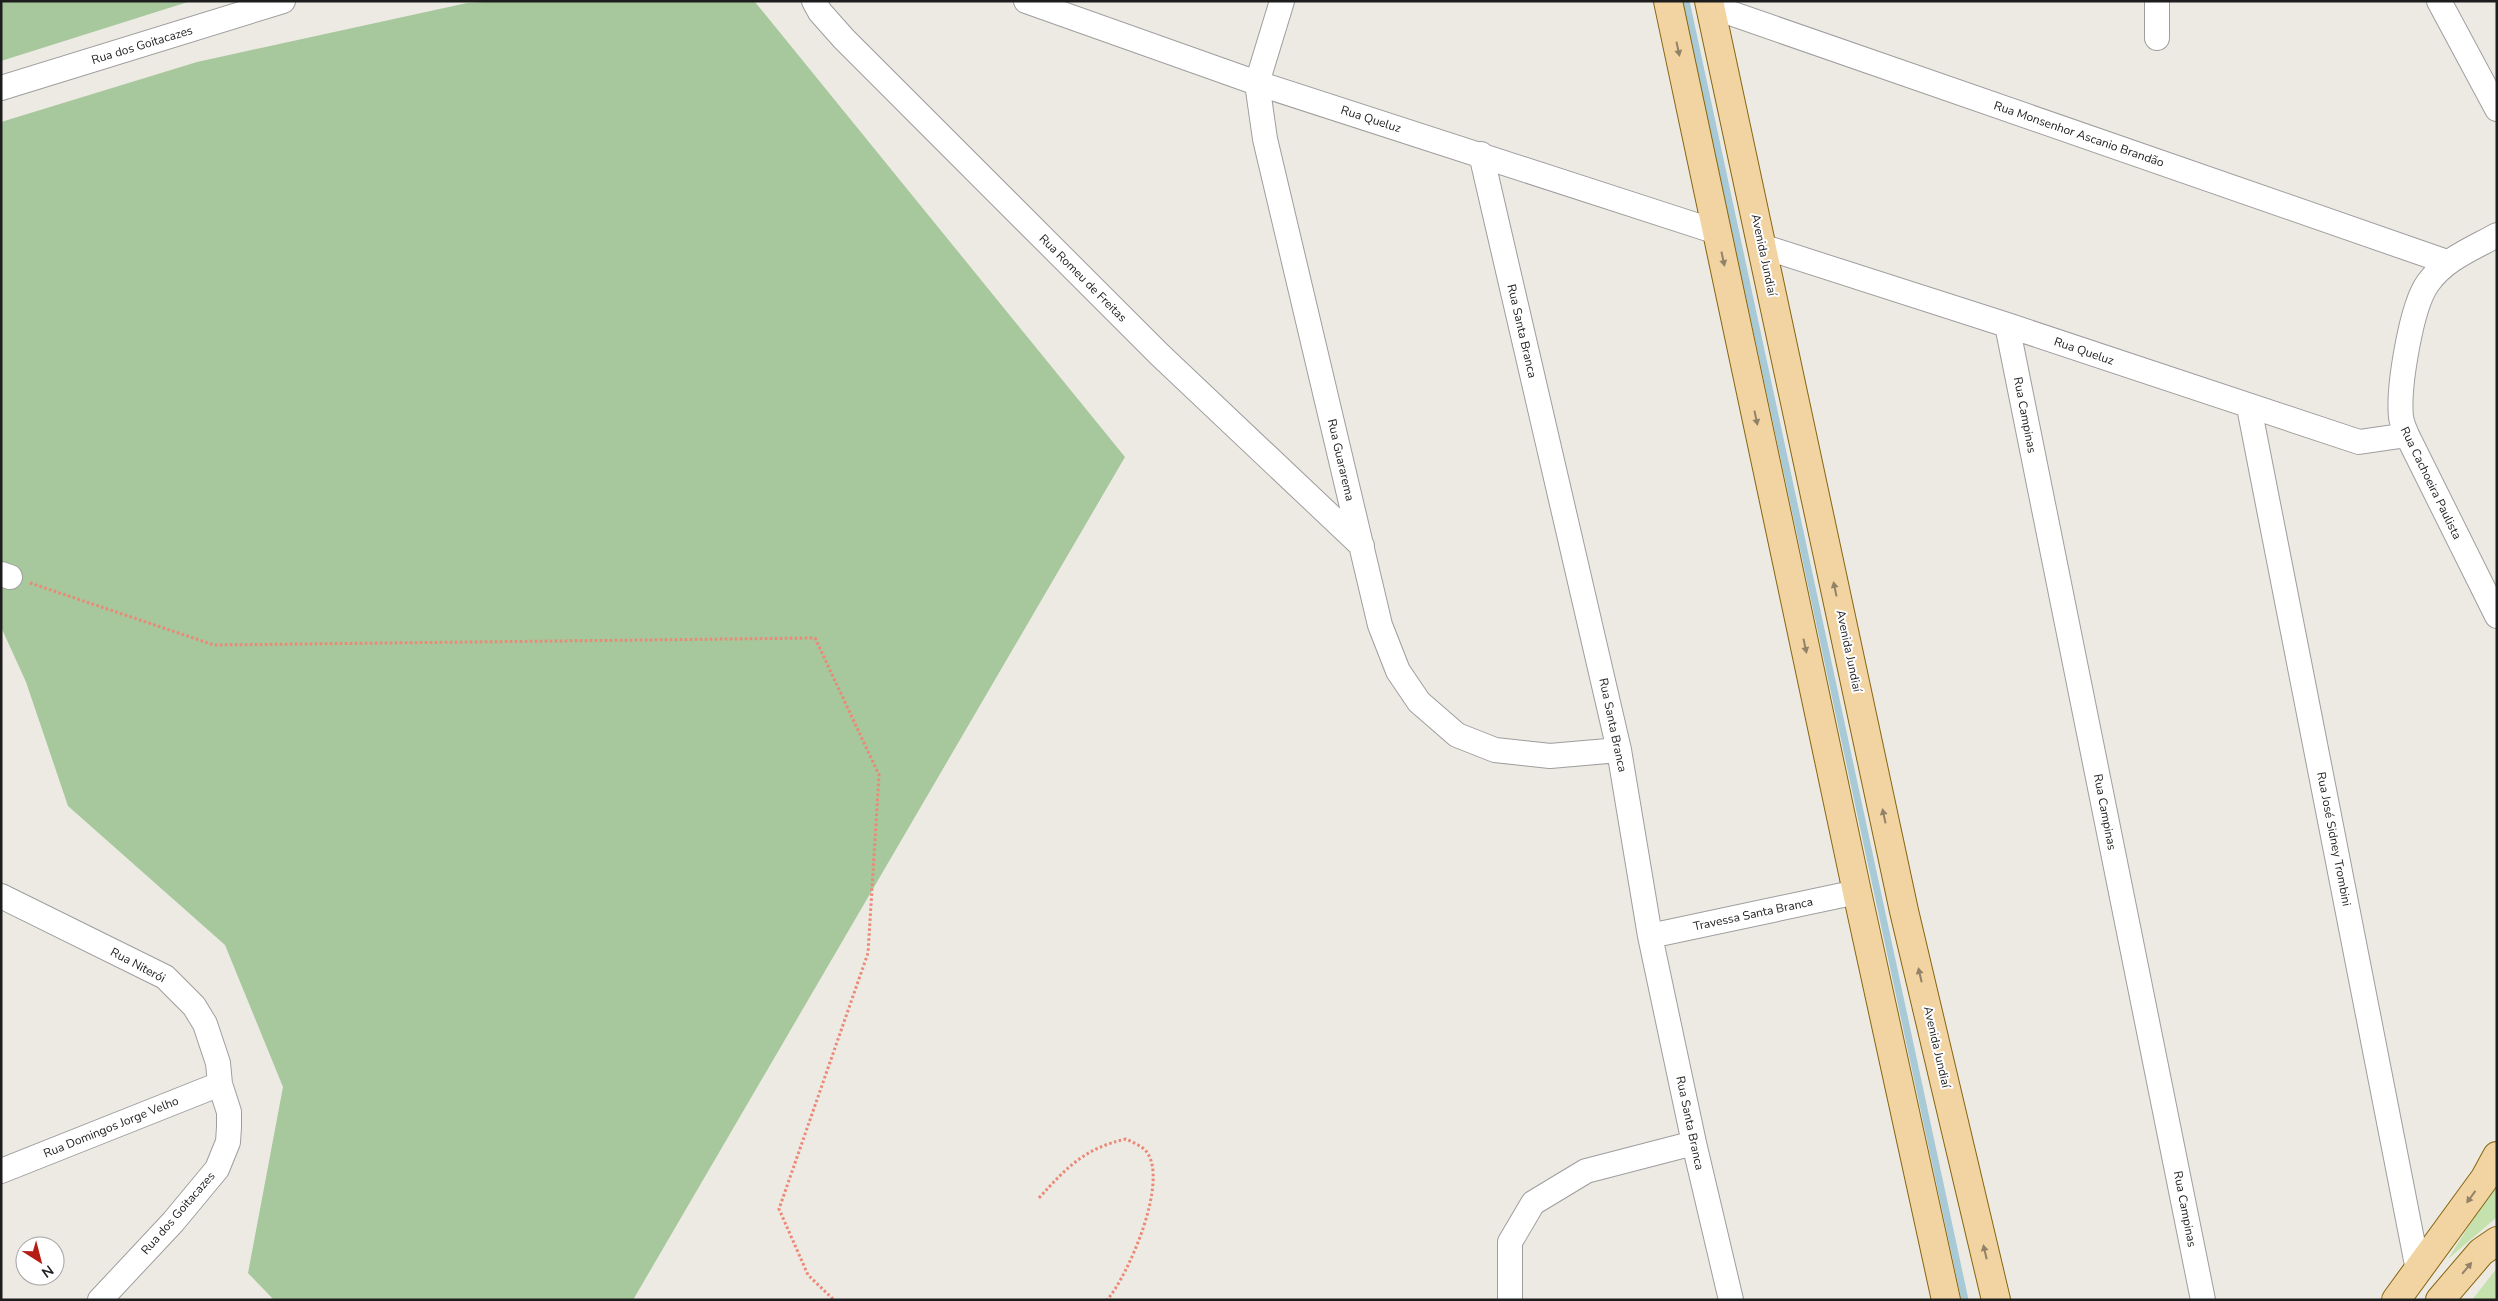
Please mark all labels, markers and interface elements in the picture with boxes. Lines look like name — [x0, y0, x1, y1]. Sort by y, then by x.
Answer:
street label: Rua dos Goitacazes — [89, 22, 195, 68]
one-way arrow — [1674, 41, 1682, 56]
street label: Rua Monsenhor Ascanio Brandão — [1992, 97, 2167, 171]
street label: Rua Queluz — [1339, 102, 1404, 136]
street label: Avenida Jundiaí — [1748, 213, 1781, 299]
street label: Rua Romeu de Freitas — [1036, 231, 1130, 325]
one-way arrow — [1719, 252, 1727, 268]
street label: Rua Santa Branca — [1503, 283, 1541, 379]
street label: Rua Queluz — [2052, 333, 2117, 369]
street label: Rua Campinas — [2010, 375, 2040, 455]
one-way arrow — [1752, 411, 1760, 426]
street label: Rua Guararema — [1324, 417, 1358, 503]
street label: Rua Cachoeira Paulista — [2397, 424, 2465, 542]
one-way arrow — [1831, 582, 1839, 597]
street label: Avenida Jundiaí — [1833, 609, 1866, 695]
one-way arrow — [1801, 638, 1809, 654]
street label: Rua Santa Branca — [1595, 676, 1631, 774]
street label: Rua José Sidney Trombini — [2313, 771, 2355, 907]
street label: Rua Campinas — [2090, 772, 2120, 852]
one-way arrow — [1880, 809, 1888, 824]
street label: Travessa Santa Branca — [1692, 894, 1814, 934]
street label: Rua Niterói — [108, 944, 168, 986]
one-way arrow — [1916, 967, 1924, 982]
street label: Avenida Jundiaí — [1920, 1005, 1954, 1091]
street label: Rua Santa Branca — [1672, 1074, 1708, 1172]
street label: Rua Domingos Jorge Velho — [41, 1092, 181, 1161]
street label: Rua dos Goitacazes — [138, 1168, 219, 1258]
street label: Rua Campinas — [2170, 1169, 2200, 1249]
one-way arrow — [2465, 1190, 2476, 1203]
north arrow — [15, 1236, 65, 1286]
one-way arrow — [1981, 1245, 1989, 1260]
text: N — [38, 1260, 57, 1282]
one-way arrow — [2461, 1262, 2472, 1275]

